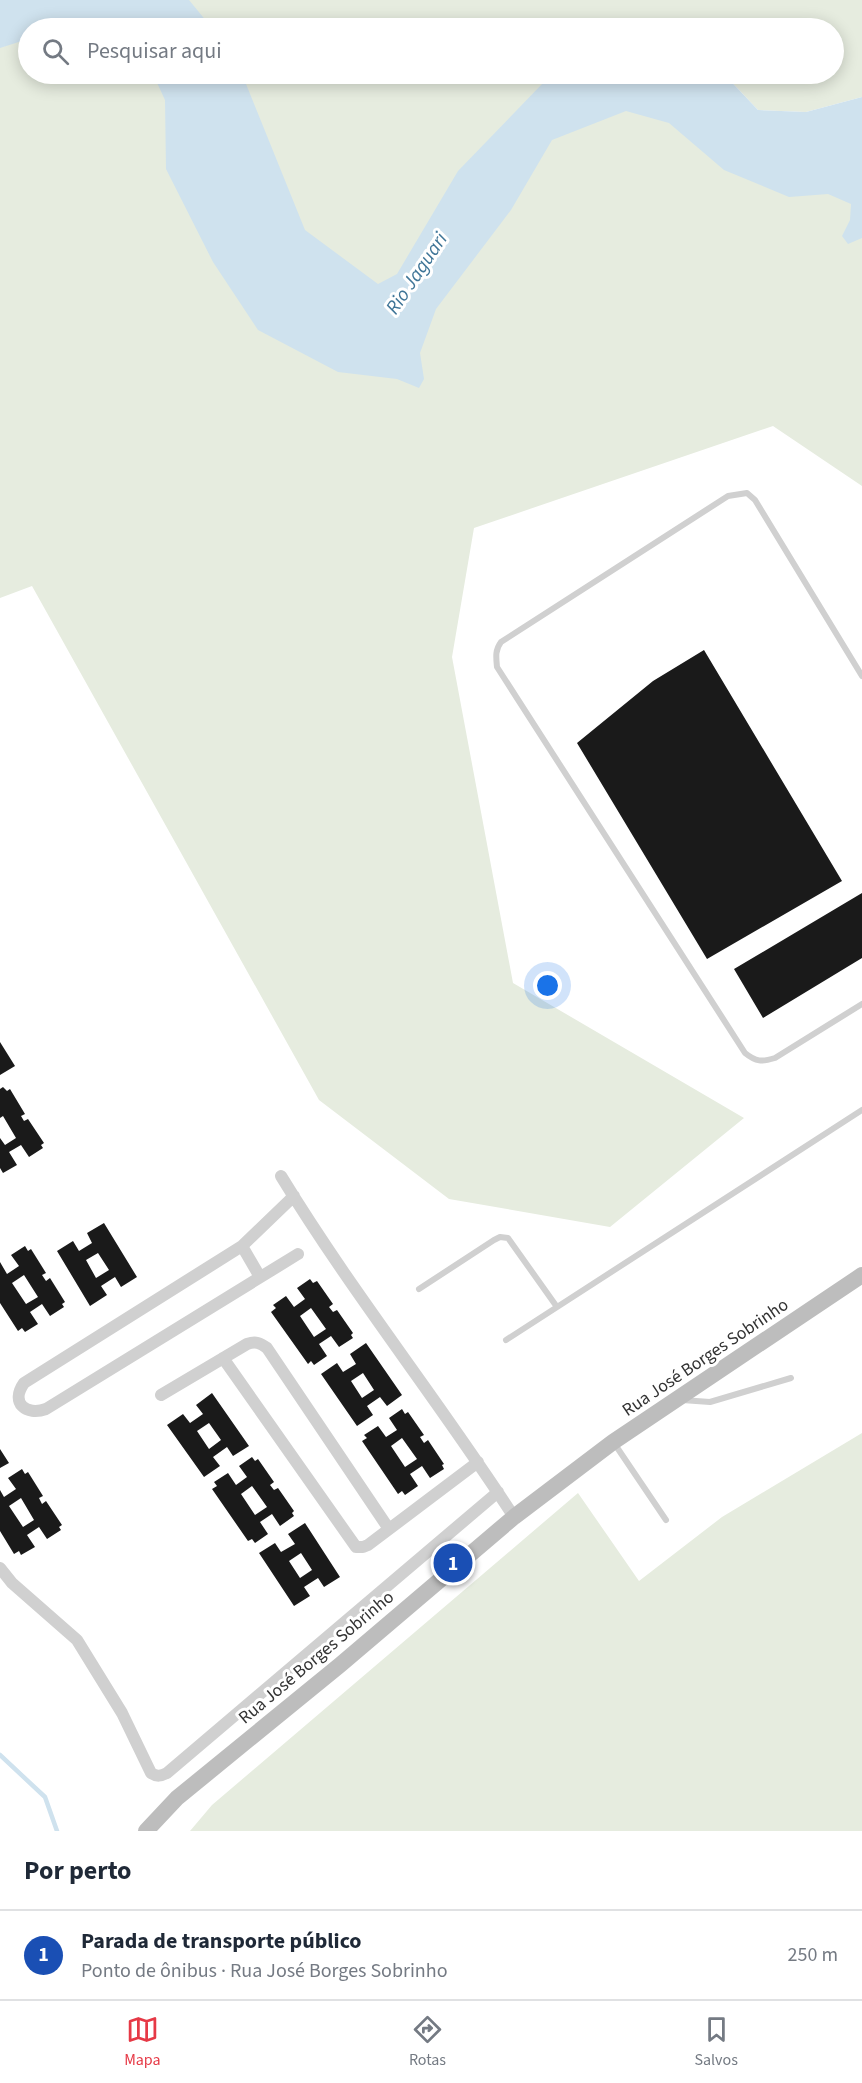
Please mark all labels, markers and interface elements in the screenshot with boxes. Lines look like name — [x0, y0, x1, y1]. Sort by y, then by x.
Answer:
search box — [18, 18, 844, 84]
icon: search — [39, 35, 72, 68]
text: Pesquisar aqui — [87, 35, 222, 67]
water label: Rio Jaguari — [379, 227, 455, 320]
your location — [533, 971, 562, 1000]
street label: Rua José Borges Sobrinho — [617, 1292, 793, 1423]
pin: 1 — [434, 1540, 472, 1586]
street label: Rua José Borges Sobrinho — [233, 1585, 399, 1730]
text: Por perto — [24, 1852, 132, 1889]
text: Parada de transporte público — [81, 1925, 362, 1957]
text: 1 — [38, 1941, 49, 1969]
text: 250 m — [788, 1941, 838, 1969]
text: Ponto de ônibus · Rua José Borges Sobrinho — [81, 1957, 448, 1985]
tab: Mapa — [124, 2013, 161, 2071]
tab: Rotas — [409, 2013, 446, 2071]
tab: Salvos — [694, 2013, 738, 2071]

